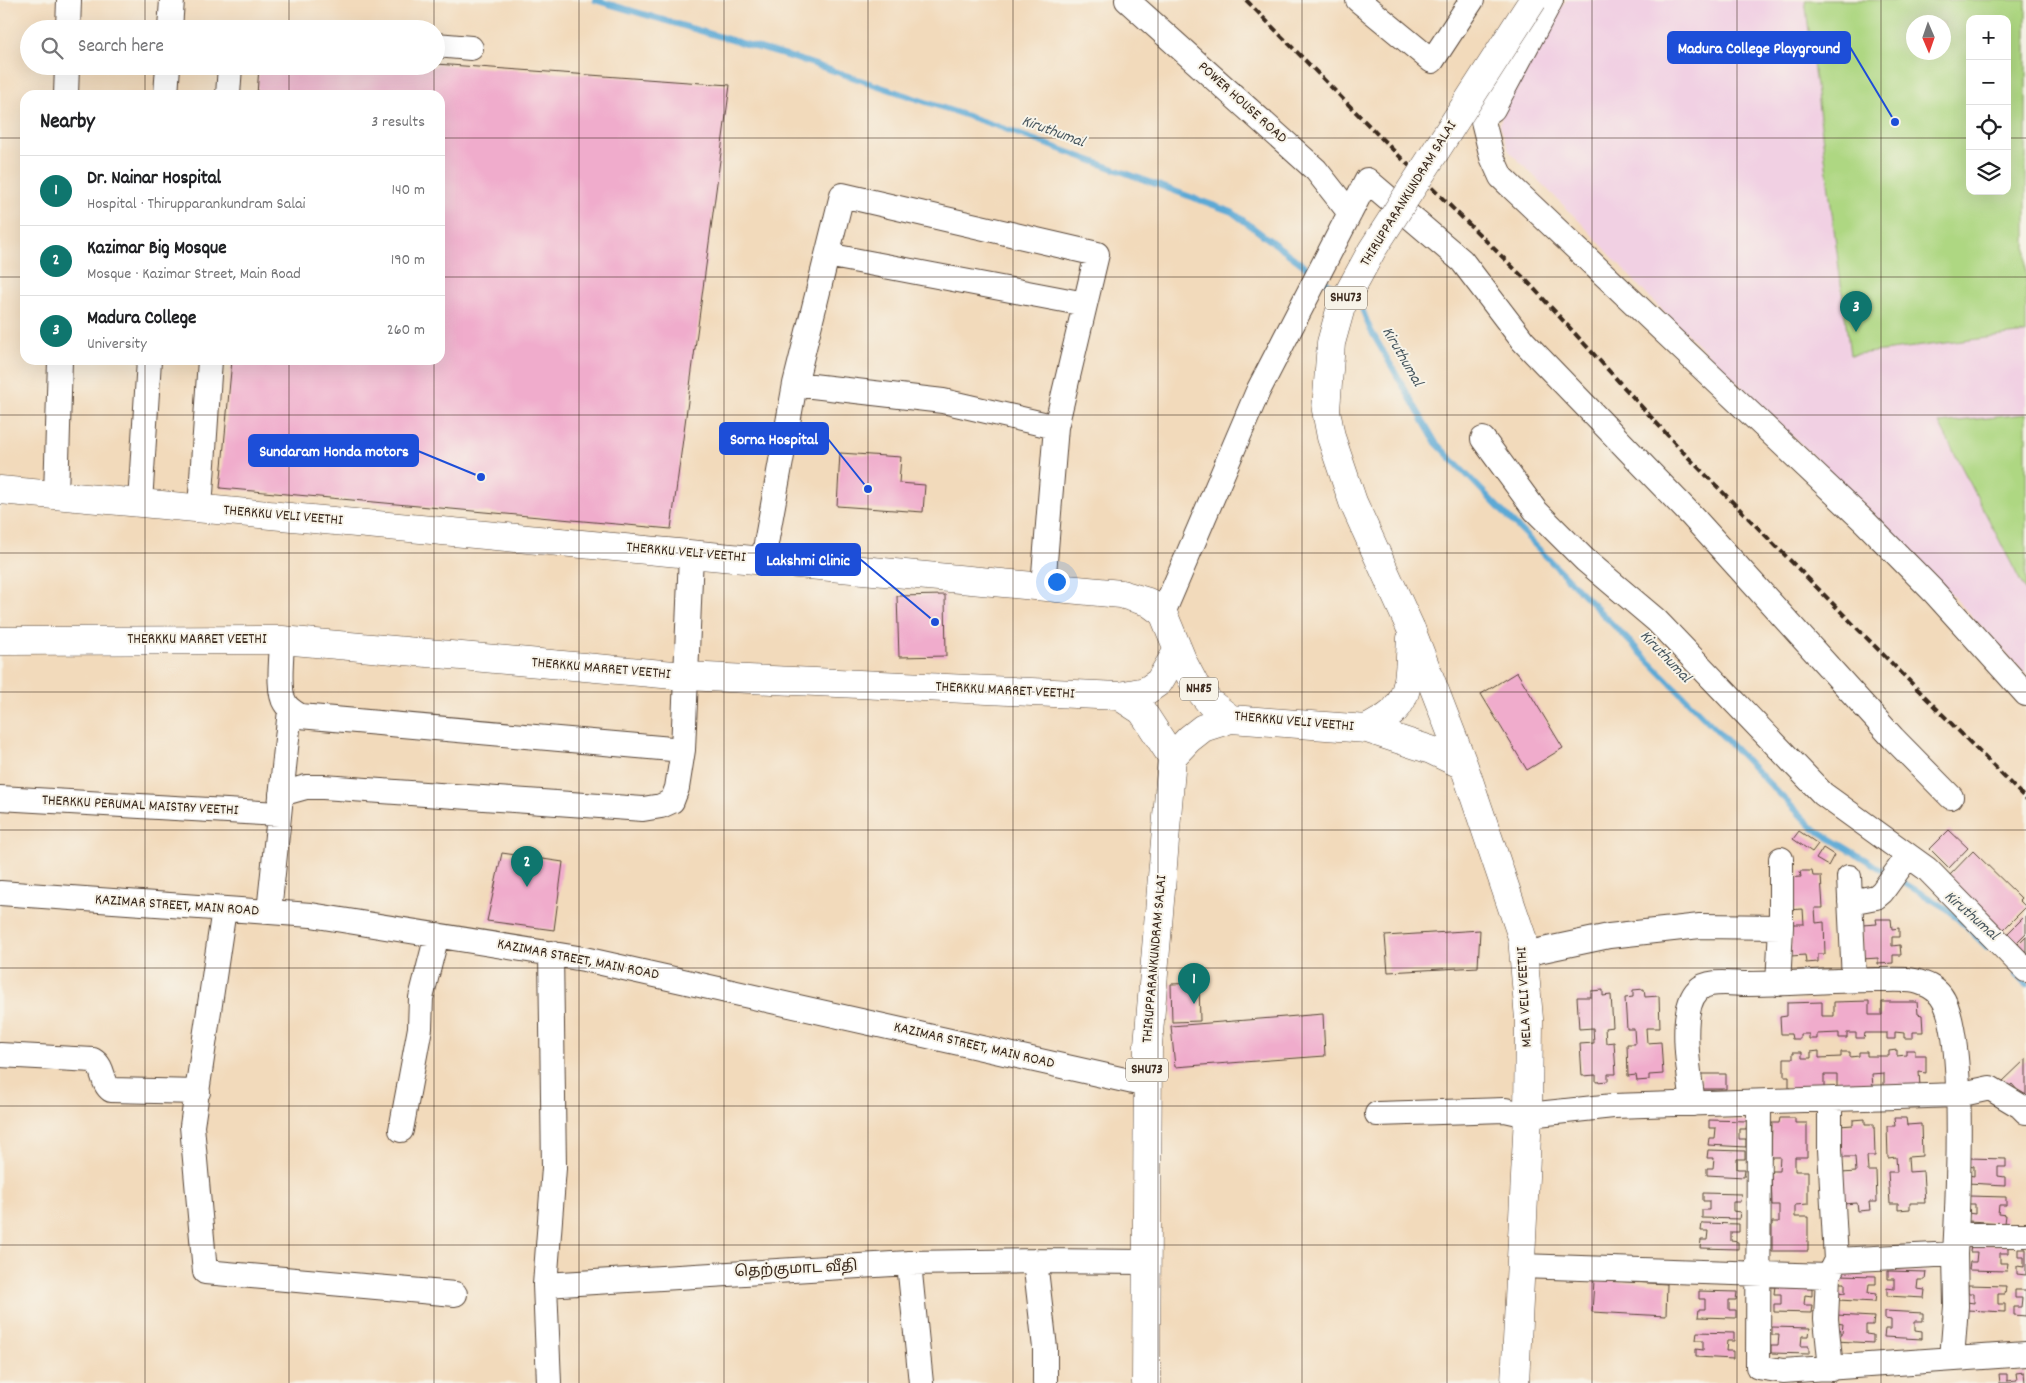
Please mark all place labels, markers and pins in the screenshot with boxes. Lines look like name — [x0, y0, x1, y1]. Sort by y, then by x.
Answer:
callout: Madura College Playground — [1668, 32, 1850, 63]
pin: 3 — [1840, 291, 1872, 332]
callout: Sorna Hospital — [720, 423, 828, 454]
callout: Sundaram Honda motors — [249, 435, 418, 466]
callout: Lakshmi Clinic — [756, 544, 860, 575]
pin: 2 — [511, 846, 543, 887]
pin: 1 — [1178, 963, 1210, 1004]

